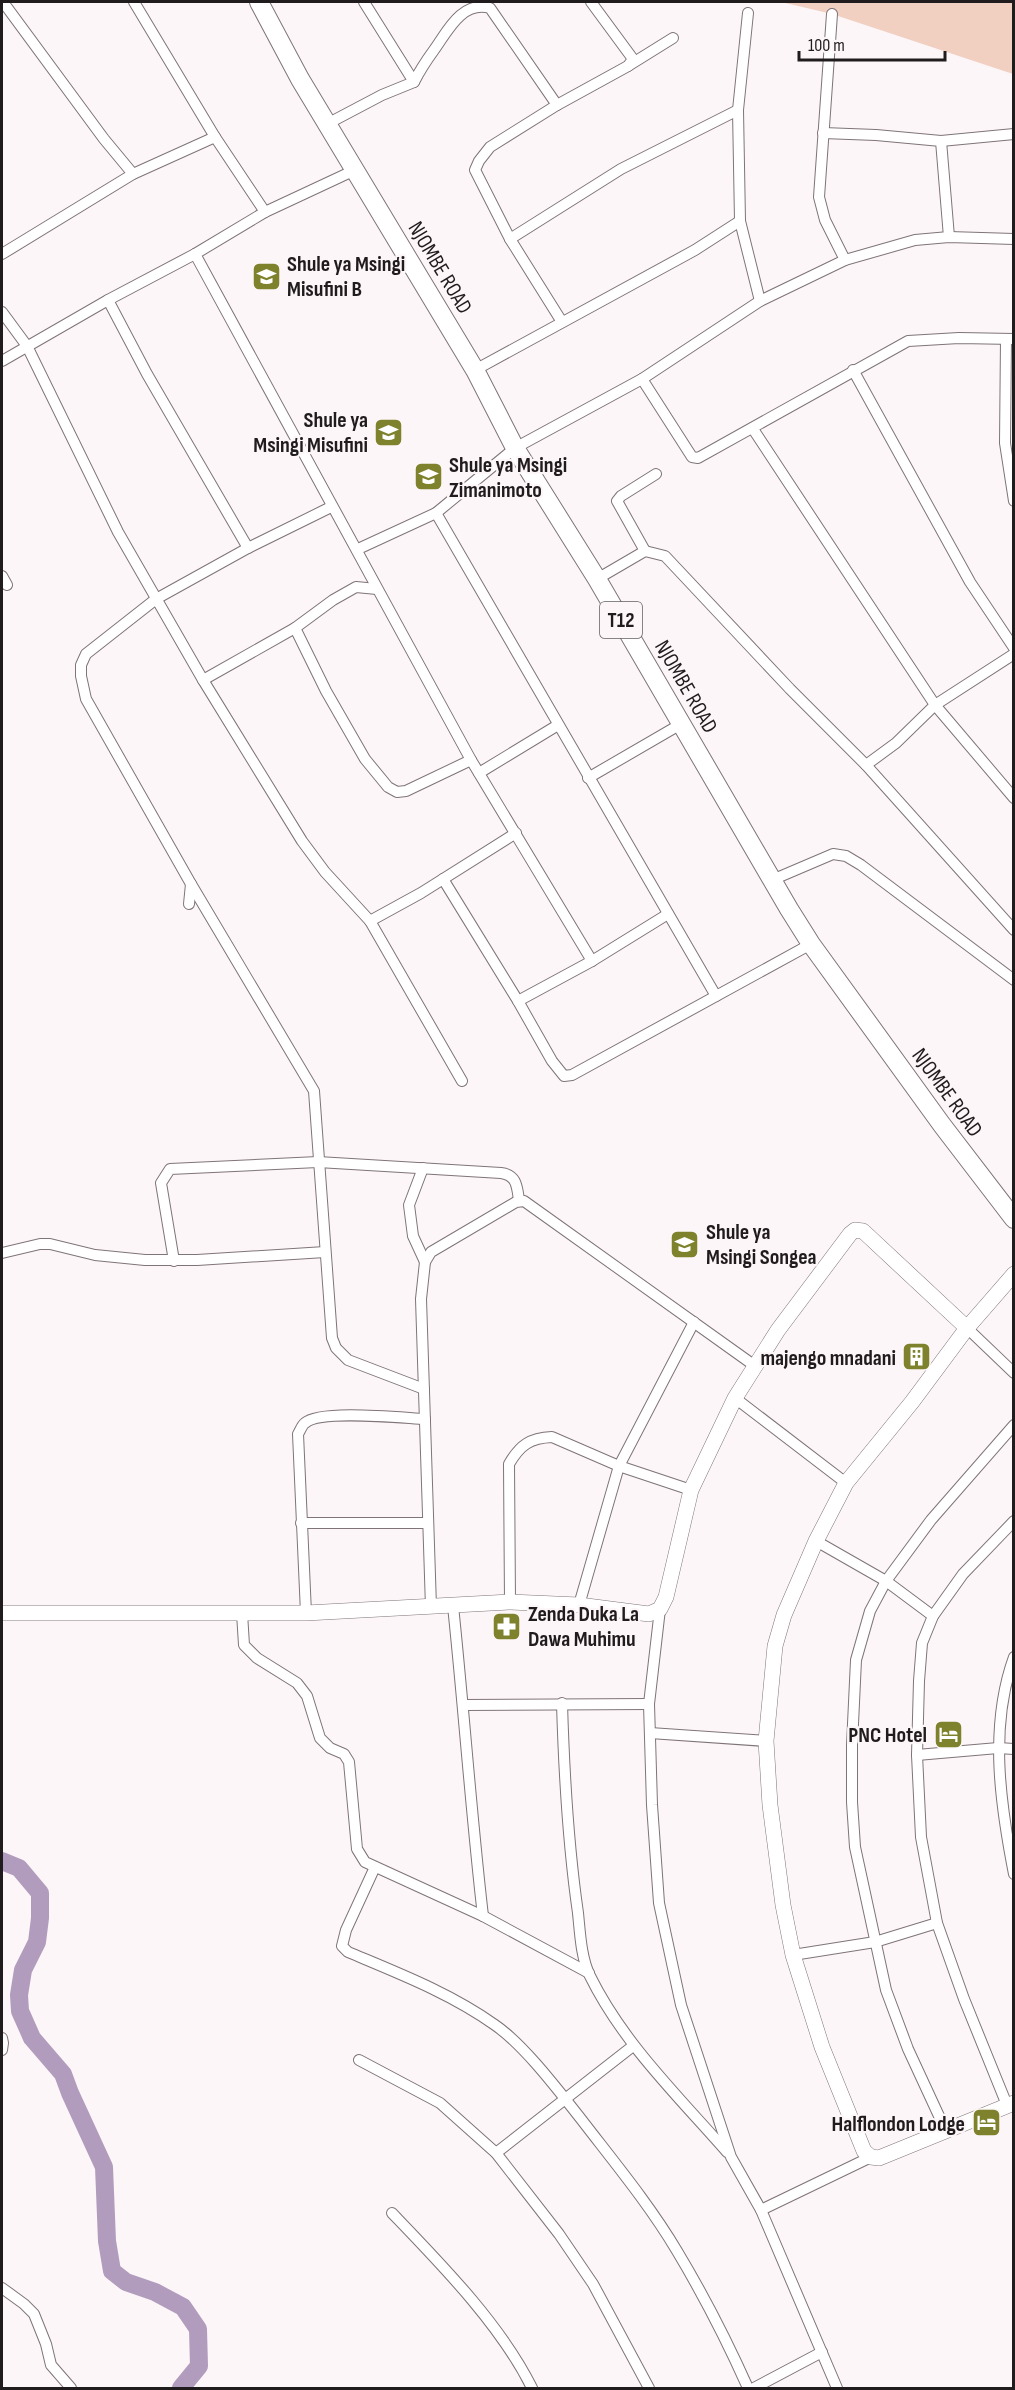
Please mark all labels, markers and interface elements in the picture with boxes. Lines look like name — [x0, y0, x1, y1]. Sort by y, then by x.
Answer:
scale bar — [799, 24, 944, 62]
text: 100 m — [808, 35, 845, 56]
street label: NJOMBE ROAD — [402, 217, 478, 319]
place label: Shule ya Msingi Misufini B — [287, 251, 405, 303]
school or university icon: Shule ya Msingi Misufini B — [250, 260, 282, 292]
place label: Shule ya Msingi Misufini — [253, 407, 368, 459]
school or university icon: Shule ya Msingi Misufini — [373, 416, 405, 448]
place label: Shule ya Msingi Zimanimoto — [449, 452, 567, 504]
school or university icon: Shule ya Msingi Zimanimoto — [412, 461, 444, 493]
road number: T12 — [600, 602, 642, 638]
street label: NJOMBE ROAD — [648, 635, 723, 738]
street label: NJOMBE ROAD — [906, 1043, 988, 1142]
place label: Shule ya Msingi Songea — [706, 1219, 817, 1271]
school or university icon: Shule ya Msingi Songea — [669, 1228, 701, 1260]
building icon: majengo mnadani — [901, 1341, 933, 1373]
place label: majengo mnadani — [760, 1345, 896, 1372]
place label: Zenda Duka La Dawa Muhimu — [528, 1601, 639, 1653]
pharmacy icon: Zenda Duka La Dawa Muhimu — [491, 1610, 523, 1642]
hotel icon: PNC Hotel — [932, 1718, 964, 1750]
place label: PNC Hotel — [848, 1722, 927, 1749]
hotel icon: Halflondon Lodge — [970, 2107, 1002, 2139]
place label: Halflondon Lodge — [832, 2111, 965, 2138]

